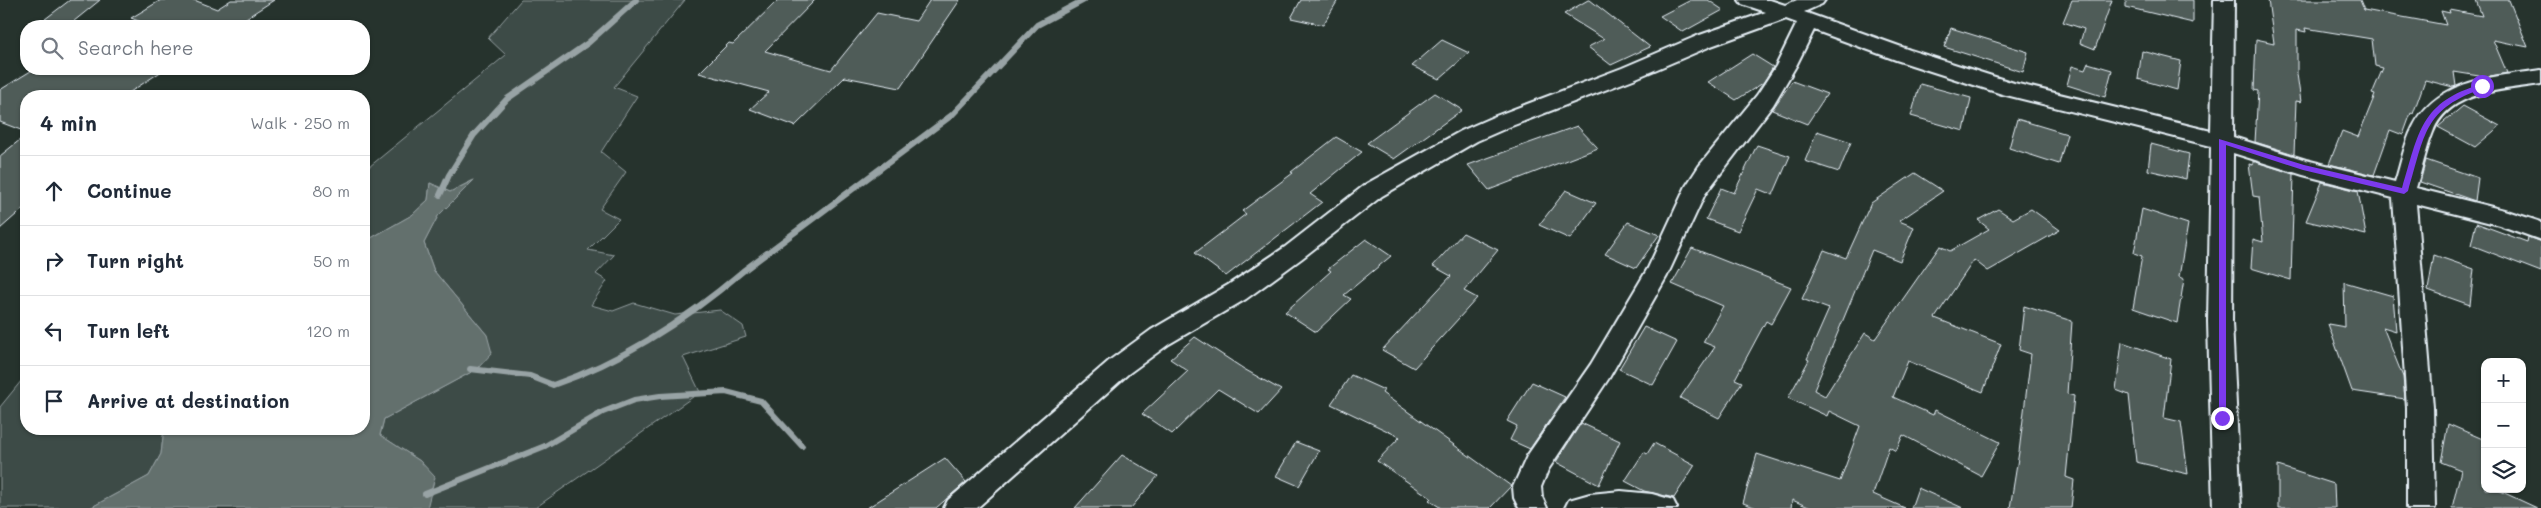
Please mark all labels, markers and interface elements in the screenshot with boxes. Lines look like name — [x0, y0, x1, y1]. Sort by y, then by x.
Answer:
search box — [20, 20, 370, 75]
icon: search — [38, 34, 66, 62]
text: Search here — [78, 35, 194, 60]
route start — [2471, 75, 2494, 98]
text: 4 min — [40, 109, 97, 136]
text: Walk · 250 m — [250, 112, 350, 133]
icon: ahead — [40, 177, 68, 205]
text: Continue — [87, 178, 172, 203]
text: 80 m — [313, 180, 350, 201]
icon: right — [40, 247, 68, 275]
text: Turn right — [87, 248, 184, 273]
text: 50 m — [313, 250, 350, 271]
icon: left — [40, 317, 68, 345]
text: Turn left — [87, 318, 170, 343]
text: 120 m — [306, 320, 350, 341]
map controls — [2481, 358, 2526, 493]
button: + — [2481, 358, 2526, 403]
icon: arrive — [40, 387, 68, 415]
text: Arrive at destination — [87, 388, 290, 413]
button: − — [2481, 403, 2526, 448]
route end — [2211, 407, 2234, 430]
button: layers — [2481, 448, 2526, 493]

